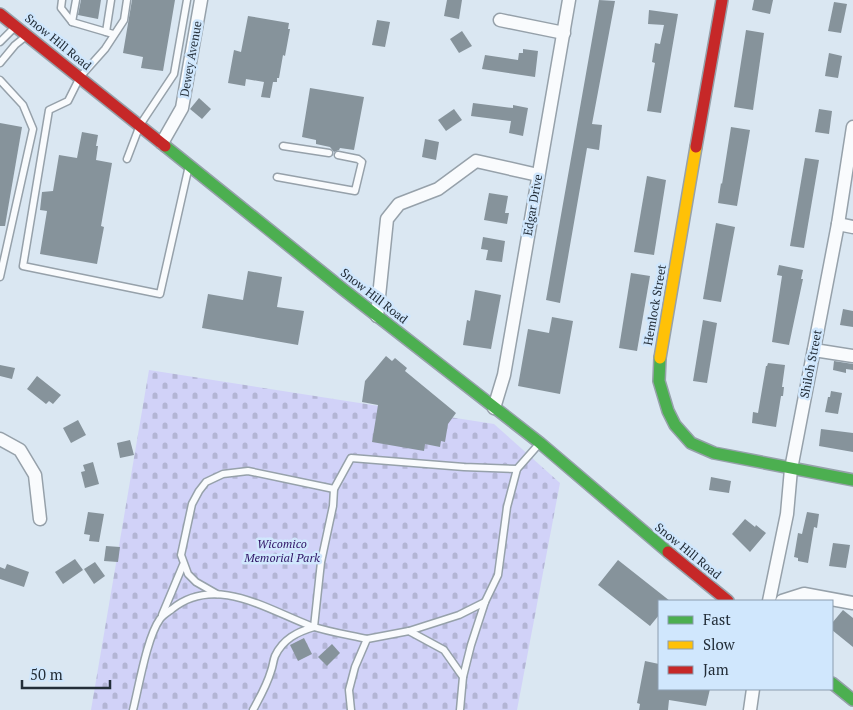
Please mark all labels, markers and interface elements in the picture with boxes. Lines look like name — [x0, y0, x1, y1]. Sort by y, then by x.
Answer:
street label: Snow Hill Road — [22, 10, 95, 73]
street label: Dewey Avenue — [176, 20, 205, 98]
street label: Edgar Drive — [520, 173, 545, 237]
street label: Hemlock Street — [640, 263, 669, 347]
street label: Snow Hill Road — [338, 265, 411, 327]
street label: Shiloh Street — [797, 328, 825, 399]
street label: Snow Hill Road — [652, 519, 725, 582]
park label: Wicomico Memorial Park — [243, 536, 320, 565]
legend — [658, 600, 833, 690]
text: Fast — [703, 609, 731, 629]
text: Slow — [703, 634, 736, 654]
scale bar — [22, 658, 110, 690]
text: Jam — [703, 659, 729, 679]
text: 50 m — [30, 664, 63, 684]

